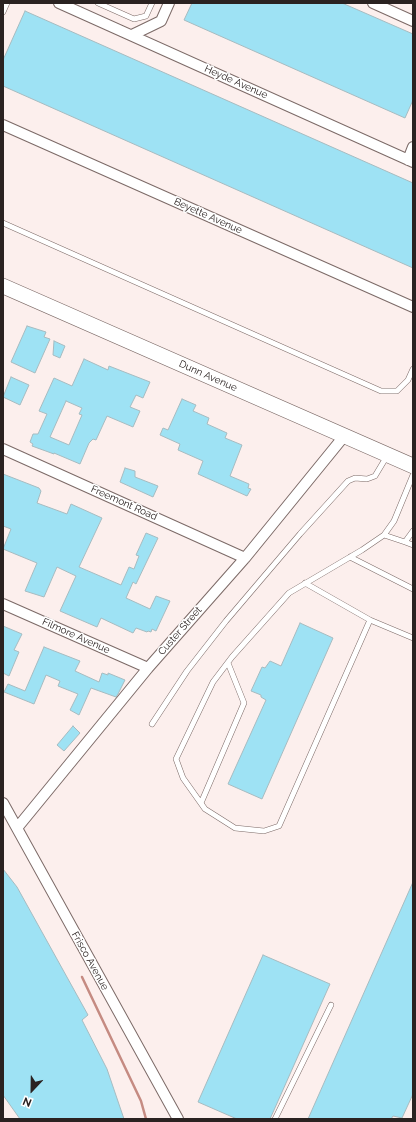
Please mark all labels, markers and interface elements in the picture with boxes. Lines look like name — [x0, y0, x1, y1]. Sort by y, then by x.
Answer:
street label: Heyde Avenue — [203, 63, 269, 101]
street label: Beyette Avenue — [172, 196, 244, 236]
street label: Dunn Avenue — [177, 358, 239, 394]
street label: Freemont Road — [89, 483, 159, 523]
street label: Custer Street — [156, 604, 204, 658]
street label: Filmore Avenue — [40, 616, 112, 656]
street label: Frisco Avenue — [69, 930, 111, 992]
north arrow — [12, 1070, 52, 1110]
text: N — [21, 1094, 34, 1109]

